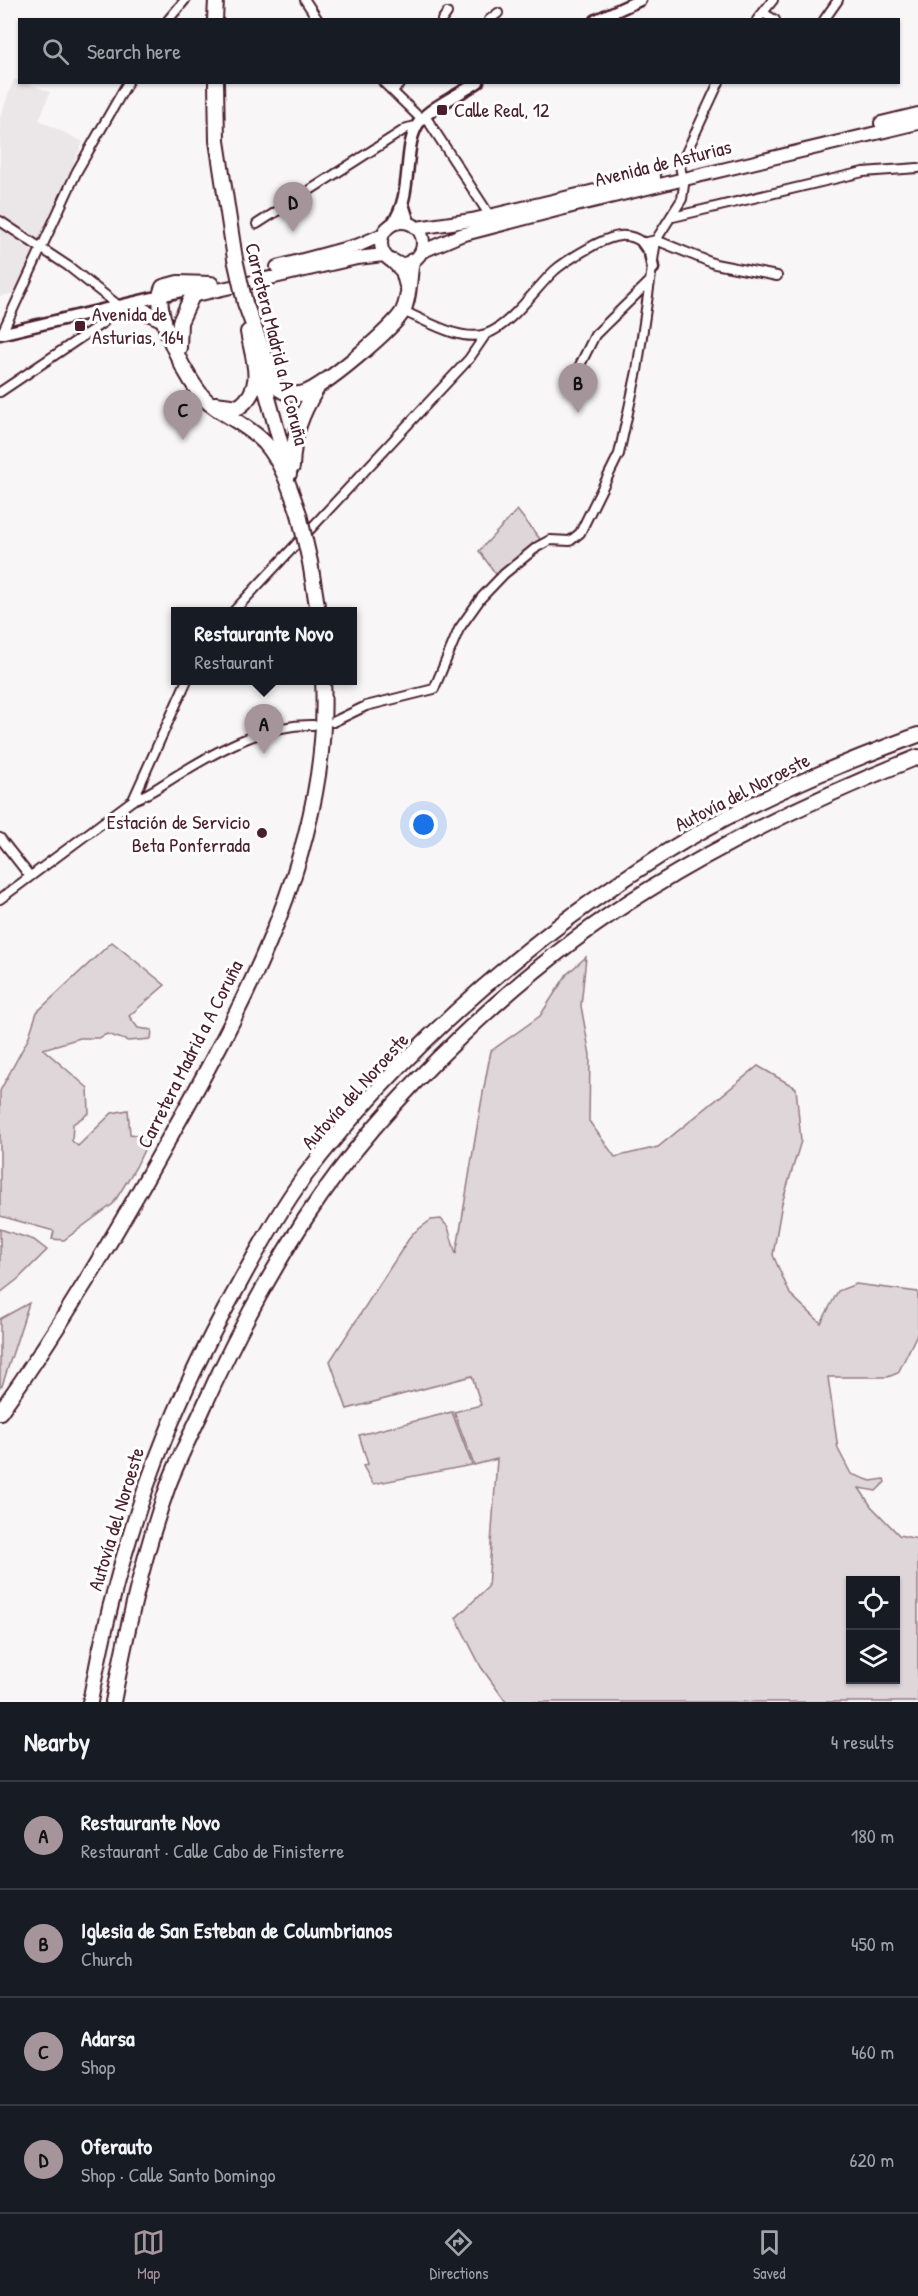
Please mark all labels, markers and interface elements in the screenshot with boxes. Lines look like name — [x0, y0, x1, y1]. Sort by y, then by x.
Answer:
search box — [18, 18, 900, 84]
icon: search — [39, 35, 72, 68]
text: Search here — [87, 36, 181, 66]
place label: Calle Real, 12 — [454, 96, 550, 123]
marker: Calle Real, 12 — [435, 103, 449, 117]
street label: Avenida de Asturias — [592, 132, 734, 193]
pin: D — [274, 182, 312, 232]
street label: Carretera Madrid a A Coruña — [239, 240, 316, 448]
place label: Avenida de Asturias, 164 — [92, 300, 183, 350]
marker: Avenida de Asturias, 164 — [73, 319, 87, 333]
pin: B — [558, 364, 598, 413]
pin: C — [164, 390, 202, 440]
popup — [171, 607, 357, 685]
text: Restaurante Novo — [195, 618, 333, 648]
text: Restaurant — [195, 648, 273, 675]
pin: A — [244, 704, 284, 754]
street label: Autovía del Noroeste — [670, 746, 814, 837]
place label: Estación de Servicio Beta Ponferrada — [107, 808, 250, 858]
your location — [409, 810, 438, 839]
marker: Estación de Servicio Beta Ponferrada — [255, 826, 269, 840]
street label: Carretera Madrid a A Coruña — [130, 955, 249, 1152]
street label: Autovía del Noroeste — [295, 1027, 414, 1155]
street label: Autovía del Noroeste — [81, 1444, 150, 1594]
map controls — [846, 1576, 900, 1684]
button: locate — [846, 1576, 900, 1630]
button: layers — [846, 1630, 900, 1684]
text: Nearby — [24, 1724, 90, 1759]
text: 4 results — [831, 1728, 894, 1755]
text: Restaurante Novo — [81, 1807, 220, 1837]
text: A — [39, 1822, 48, 1849]
text: 180 m — [851, 1822, 894, 1849]
text: Restaurant · Calle Cabo de Finisterre — [81, 1837, 345, 1864]
text: Iglesia de San Esteban de Columbrianos — [81, 1915, 392, 1945]
text: B — [38, 1930, 49, 1957]
text: 450 m — [851, 1930, 894, 1957]
text: Church — [81, 1945, 132, 1972]
text: Adarsa — [81, 2023, 135, 2053]
text: C — [38, 2038, 49, 2065]
text: 460 m — [851, 2038, 894, 2065]
text: Shop — [81, 2053, 115, 2080]
text: Oferauto — [81, 2131, 152, 2161]
text: D — [39, 2146, 48, 2173]
text: 620 m — [850, 2146, 894, 2173]
text: Shop · Calle Santo Domingo — [81, 2161, 276, 2188]
tab: Map — [132, 2226, 165, 2284]
tab: Directions — [430, 2226, 488, 2284]
tab: Saved — [753, 2226, 786, 2284]

